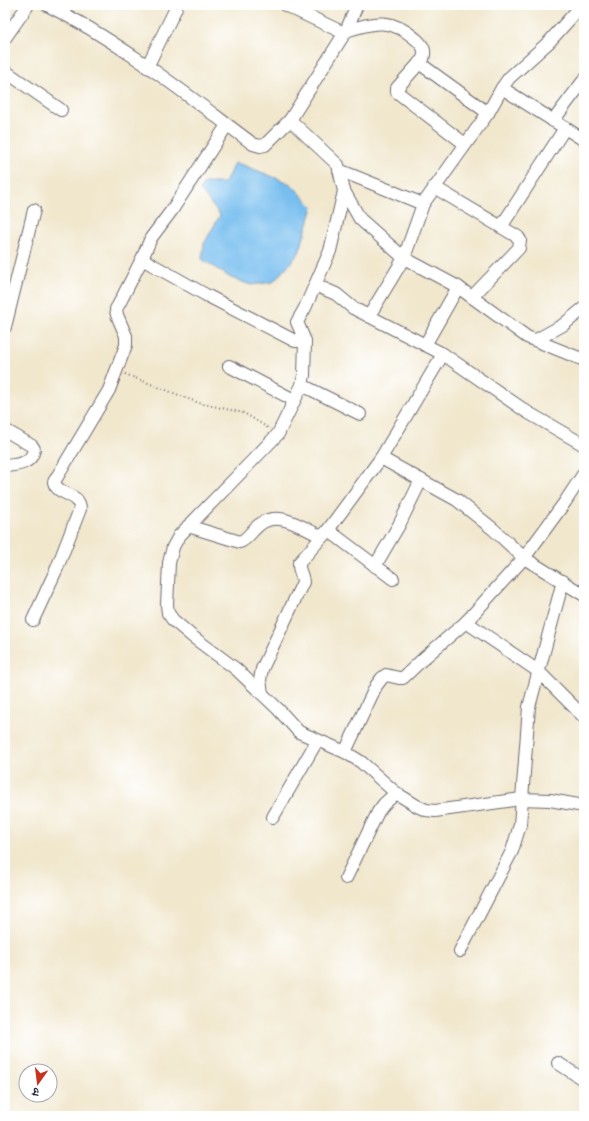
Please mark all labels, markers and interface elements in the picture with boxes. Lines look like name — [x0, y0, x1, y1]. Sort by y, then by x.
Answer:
north arrow — [18, 1063, 58, 1103]
text: उ — [30, 1082, 42, 1100]

